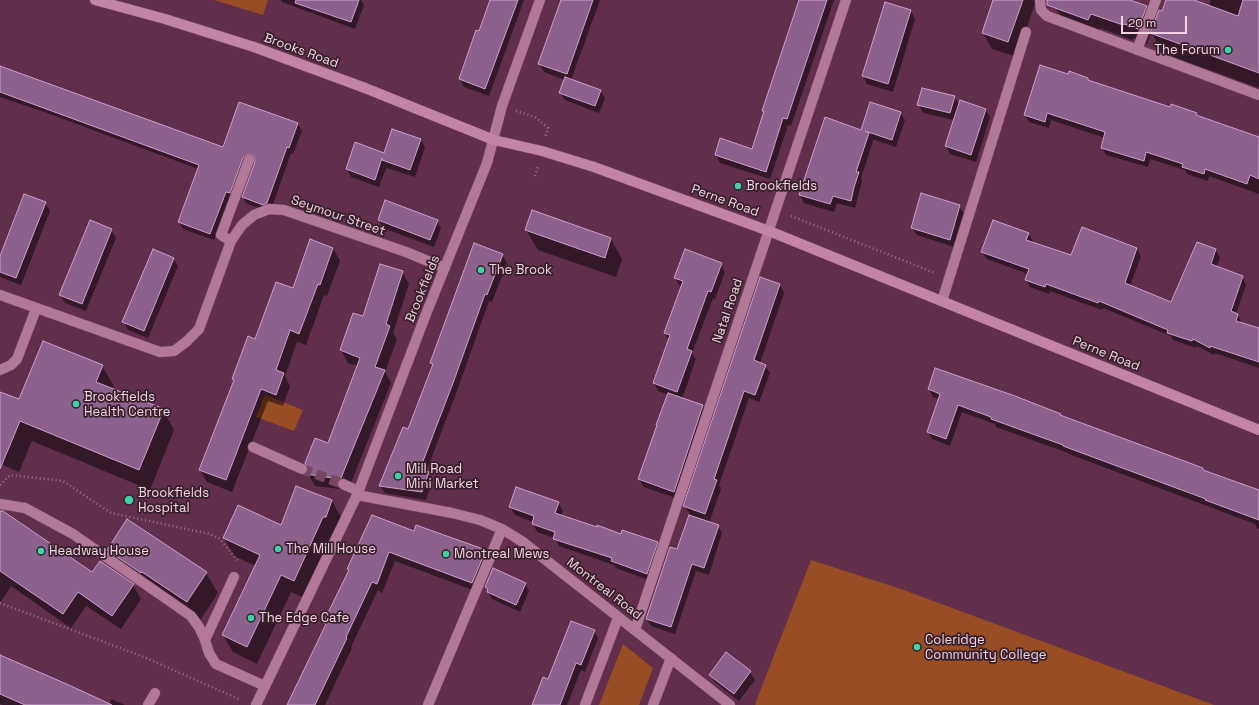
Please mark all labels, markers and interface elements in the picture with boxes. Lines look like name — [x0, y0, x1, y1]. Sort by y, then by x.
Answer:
scale bar — [1123, 8, 1189, 34]
text: 20 m — [1128, 15, 1156, 31]
street label: Brooks Road — [262, 30, 340, 72]
place label: The Forum — [1154, 42, 1220, 58]
marker: The Forum — [1223, 45, 1233, 55]
place label: Brookfields — [746, 178, 817, 194]
marker: Brookfields — [733, 181, 743, 191]
street label: Perne Road — [689, 182, 761, 220]
street label: Seymour Street — [289, 193, 387, 239]
street label: Brookfields — [402, 253, 444, 325]
place label: The Brook — [489, 262, 552, 278]
marker: The Brook — [476, 265, 486, 275]
street label: Natal Road — [710, 277, 746, 345]
street label: Perne Road — [1070, 333, 1142, 375]
place label: Brookfields Health Centre — [84, 389, 170, 420]
marker: Brookfields Health Centre — [71, 399, 81, 409]
place label: Mill Road Mini Market — [406, 461, 479, 492]
marker: Mill Road Mini Market — [393, 471, 403, 481]
place label: Brookfields Hospital — [138, 485, 209, 516]
marker: Brookfields Hospital — [123, 494, 135, 506]
place label: The Mill House — [286, 541, 376, 557]
place label: Headway House — [49, 543, 149, 559]
marker: The Mill House — [273, 544, 283, 554]
marker: Headway House — [36, 546, 46, 556]
place label: Montreal Mews — [454, 546, 549, 562]
marker: Montreal Mews — [441, 549, 451, 559]
street label: Montreal Road — [563, 555, 645, 623]
place label: The Edge Cafe — [259, 610, 349, 626]
marker: The Edge Cafe — [246, 613, 256, 623]
place label: Coleridge Community College — [925, 632, 1047, 663]
marker: Coleridge Community College — [912, 642, 922, 652]

